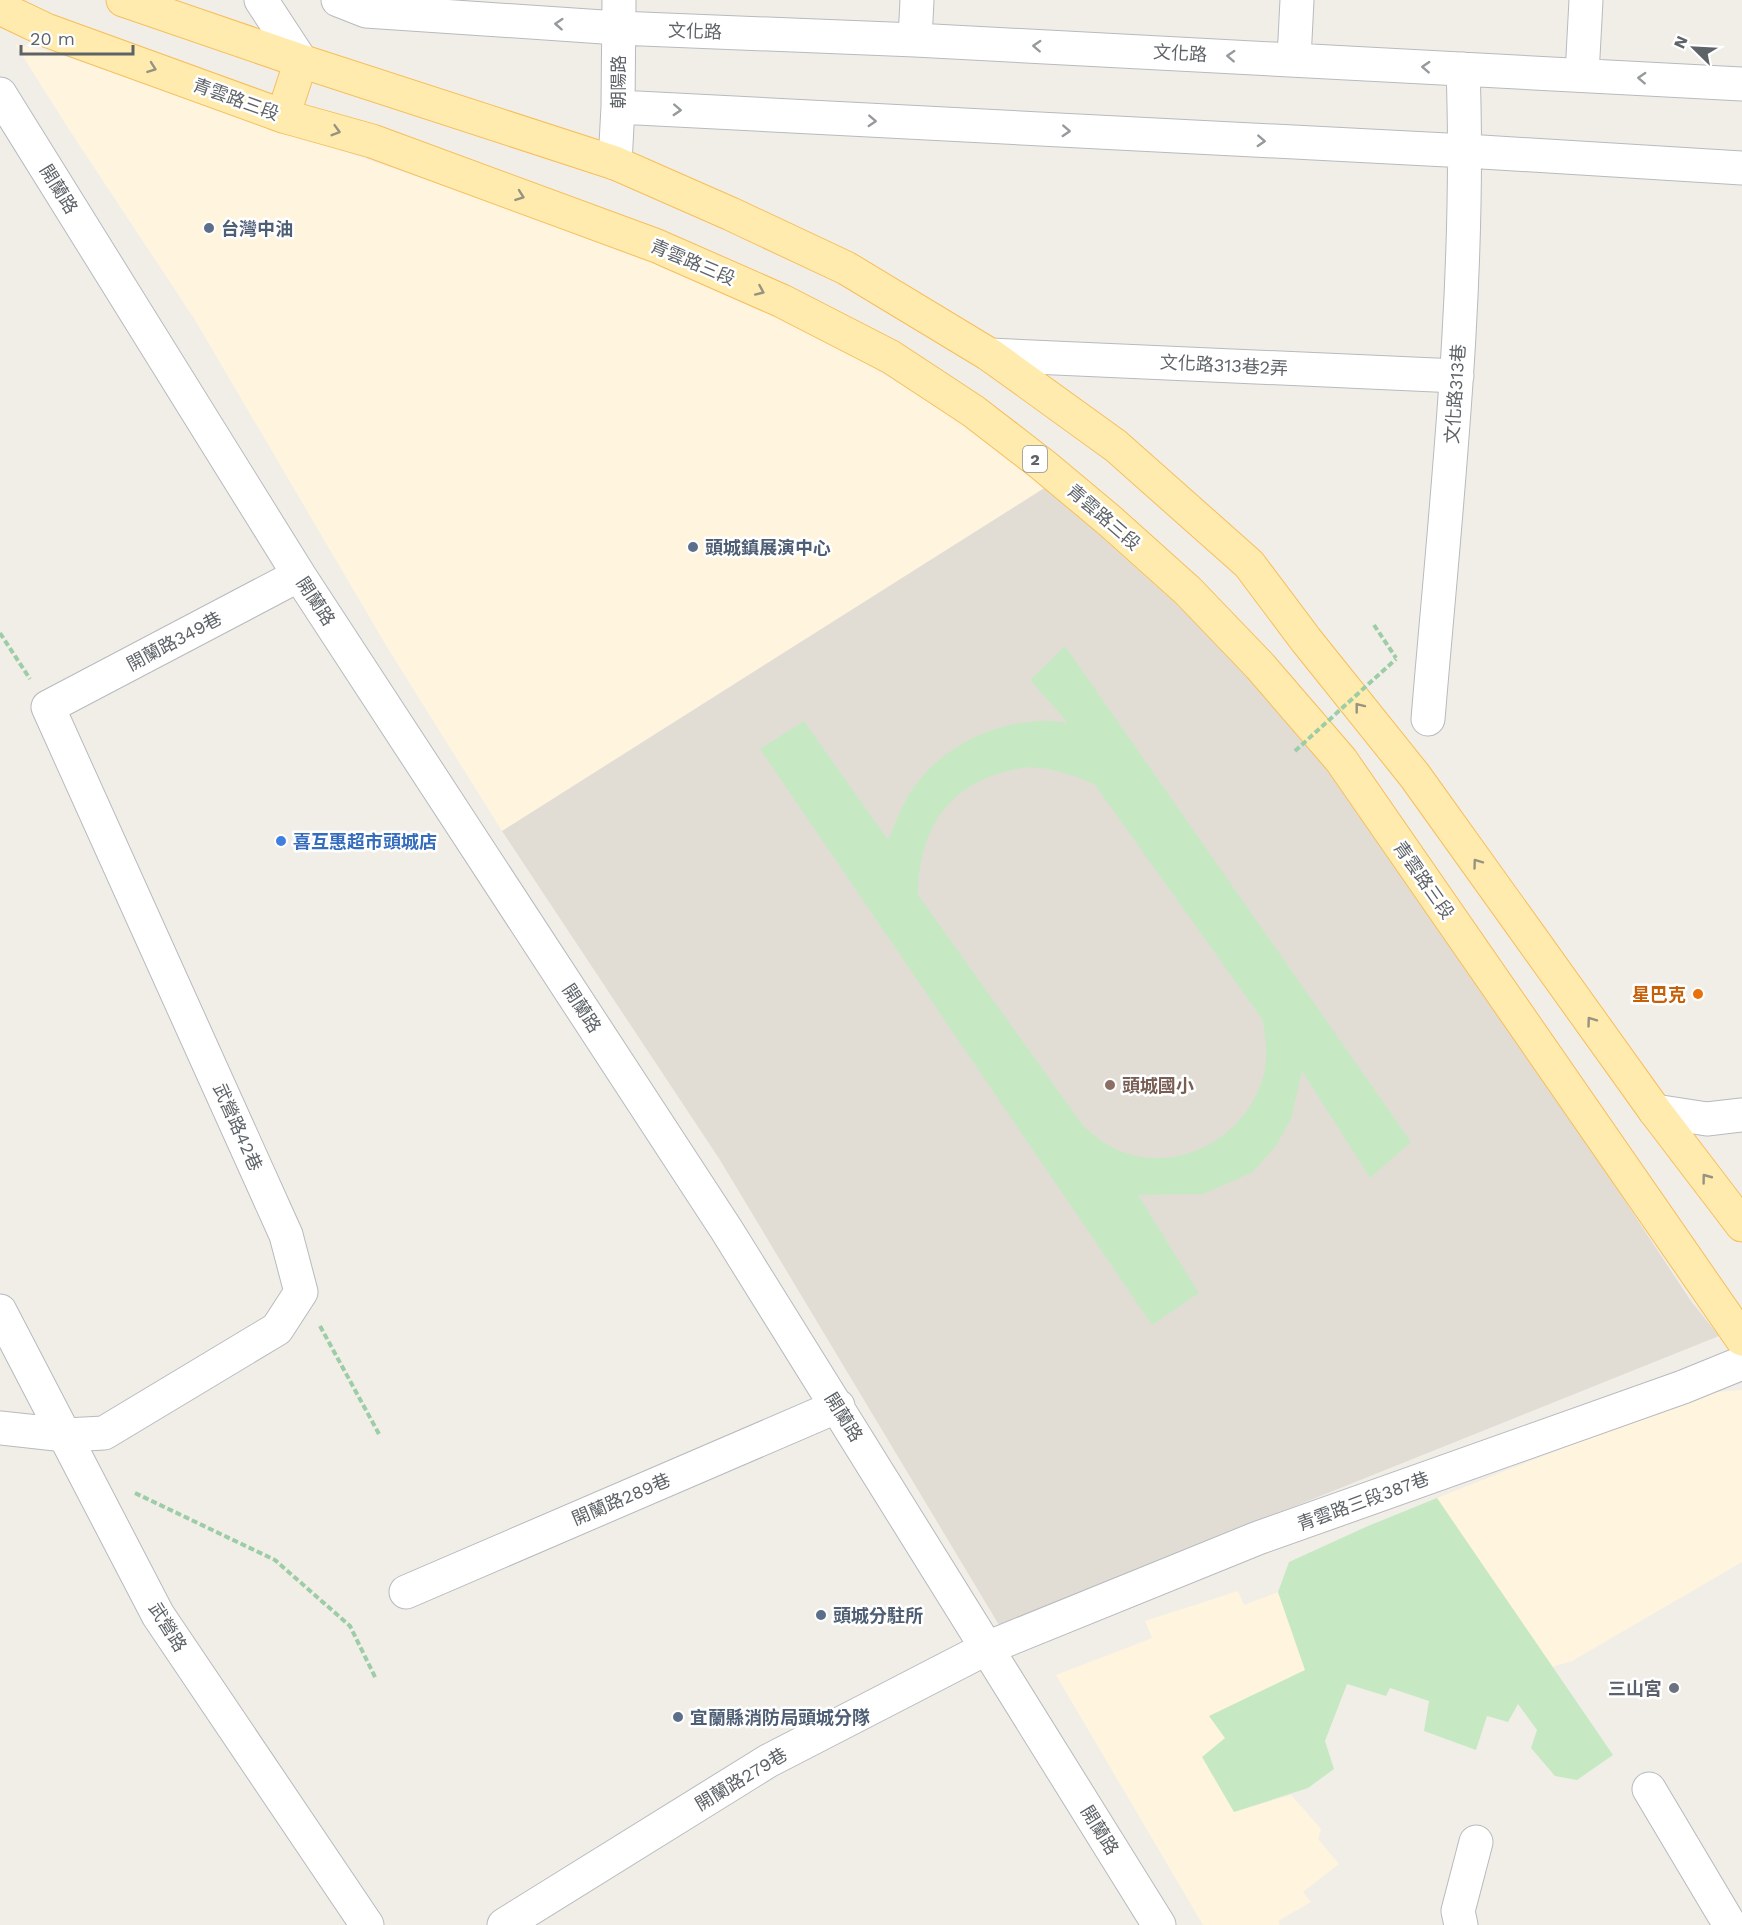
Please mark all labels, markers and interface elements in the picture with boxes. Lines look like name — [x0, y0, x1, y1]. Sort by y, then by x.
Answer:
scale bar — [21, 18, 134, 56]
one-way arrow — [555, 18, 564, 31]
north arrow — [1664, 18, 1724, 78]
street label: 文化路 — [668, 20, 722, 42]
text: 20 m — [30, 28, 75, 49]
text: N — [1670, 33, 1692, 51]
one-way arrow — [1032, 39, 1041, 52]
street label: 文化路 — [1152, 41, 1208, 65]
one-way arrow — [1227, 49, 1236, 62]
street label: 朝陽路 — [608, 55, 629, 109]
one-way arrow — [1421, 60, 1430, 73]
one-way arrow — [146, 61, 157, 74]
one-way arrow — [1637, 72, 1646, 85]
street label: 青雲路三段 — [190, 74, 282, 124]
one-way arrow — [672, 104, 681, 117]
one-way arrow — [867, 114, 876, 127]
one-way arrow — [331, 124, 341, 136]
one-way arrow — [1062, 124, 1071, 137]
one-way arrow — [1257, 134, 1266, 147]
street label: 開蘭路 — [36, 161, 82, 217]
one-way arrow — [515, 188, 525, 201]
place label: 台灣中油 — [221, 218, 293, 239]
marker: 台灣中油 — [202, 221, 216, 235]
street label: 青雲路三段 — [647, 235, 739, 289]
one-way arrow — [753, 284, 764, 296]
street label: 文化路313巷 — [1441, 343, 1469, 445]
street label: 文化路313巷2弄 — [1159, 351, 1289, 379]
road number: 2 — [1023, 446, 1047, 472]
street label: 青雲路三段 — [1063, 480, 1145, 554]
place label: 頭城鎮展演中心 — [705, 537, 831, 558]
marker: 頭城鎮展演中心 — [686, 540, 700, 554]
street label: 開蘭路 — [292, 573, 340, 629]
street label: 開蘭路349巷 — [123, 607, 225, 675]
one-way arrow — [1356, 703, 1367, 714]
place label: 喜互惠超市頭城店 — [293, 831, 437, 852]
marker: 喜互惠超市頭城店 — [274, 834, 288, 848]
street label: 青雲路三段 — [1390, 837, 1458, 923]
one-way arrow — [1473, 858, 1484, 869]
street label: 開蘭路 — [558, 980, 606, 1036]
place label: 星巴克 — [1632, 984, 1686, 1005]
marker: 星巴克 — [1691, 987, 1705, 1001]
one-way arrow — [1587, 1017, 1598, 1028]
place label: 頭城國小 — [1122, 1075, 1194, 1096]
marker: 頭城國小 — [1103, 1078, 1117, 1092]
street label: 武營路42巷 — [209, 1080, 267, 1174]
one-way arrow — [1703, 1174, 1714, 1185]
street label: 開蘭路 — [821, 1389, 867, 1445]
street label: 青雲路三段387巷 — [1294, 1467, 1432, 1535]
street label: 開蘭路289巷 — [569, 1469, 673, 1529]
street label: 武營路 — [145, 1599, 191, 1655]
place label: 頭城分駐所 — [833, 1605, 923, 1626]
marker: 頭城分駐所 — [814, 1608, 828, 1622]
place label: 三山宮 — [1608, 1678, 1662, 1699]
marker: 三山宮 — [1667, 1681, 1681, 1695]
place label: 宜蘭縣消防局頭城分隊 — [690, 1707, 870, 1728]
marker: 宜蘭縣消防局頭城分隊 — [671, 1710, 685, 1724]
street label: 開蘭路279巷 — [691, 1743, 791, 1815]
street label: 開蘭路 — [1077, 1802, 1123, 1858]

